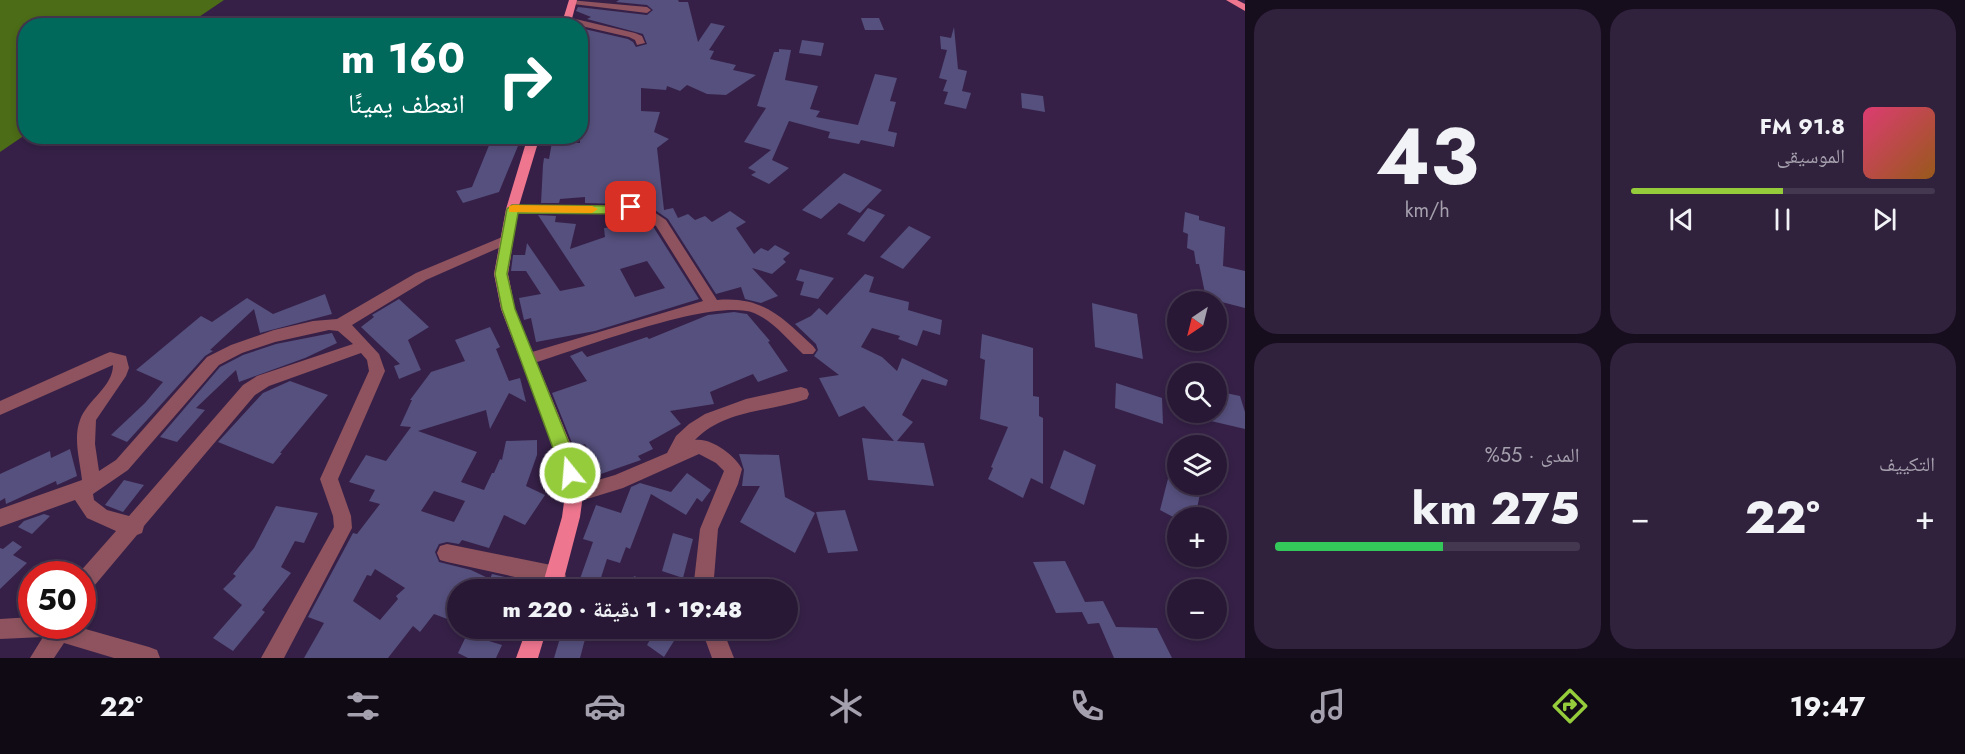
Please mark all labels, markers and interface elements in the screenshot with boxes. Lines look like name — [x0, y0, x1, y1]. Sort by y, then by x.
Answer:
text: 160 m — [341, 28, 465, 89]
icon: right — [486, 42, 564, 120]
text: انعطف يمينًا — [348, 84, 465, 123]
text: 43 — [1376, 101, 1479, 213]
text: 91.8 FM — [1760, 110, 1845, 142]
text: الموسيقى — [1777, 142, 1845, 171]
pin — [605, 181, 656, 232]
icon: arrive — [614, 190, 647, 223]
text: km/h — [1405, 196, 1450, 225]
icon: previous — [1665, 203, 1698, 236]
icon: pause — [1766, 203, 1799, 236]
icon: next — [1868, 203, 1901, 236]
north arrow — [1167, 291, 1227, 351]
map controls — [1167, 291, 1227, 639]
button: search — [1167, 363, 1227, 423]
button: layers — [1167, 435, 1227, 495]
position arrow — [538, 441, 602, 505]
text: المدى · 55% — [1485, 441, 1580, 470]
text: التكييف — [1879, 450, 1935, 479]
text: 275 km — [1412, 476, 1580, 541]
text: 22° — [1745, 485, 1820, 550]
text: − — [1631, 494, 1650, 541]
text: + — [1915, 494, 1935, 541]
button: + — [1167, 507, 1227, 567]
speed limit sign: 50 — [18, 561, 96, 639]
button: − — [1167, 579, 1227, 639]
text: 19:48 · 1 دقيقة · 220 m — [503, 593, 742, 625]
icon: filters — [342, 685, 384, 727]
icon: car — [584, 685, 626, 727]
icon: climate — [825, 685, 867, 727]
icon: phone — [1066, 685, 1108, 727]
icon: music — [1307, 685, 1349, 727]
icon: directions — [1549, 685, 1591, 727]
text: 22° — [100, 687, 143, 726]
text: 19:47 — [1790, 687, 1865, 726]

